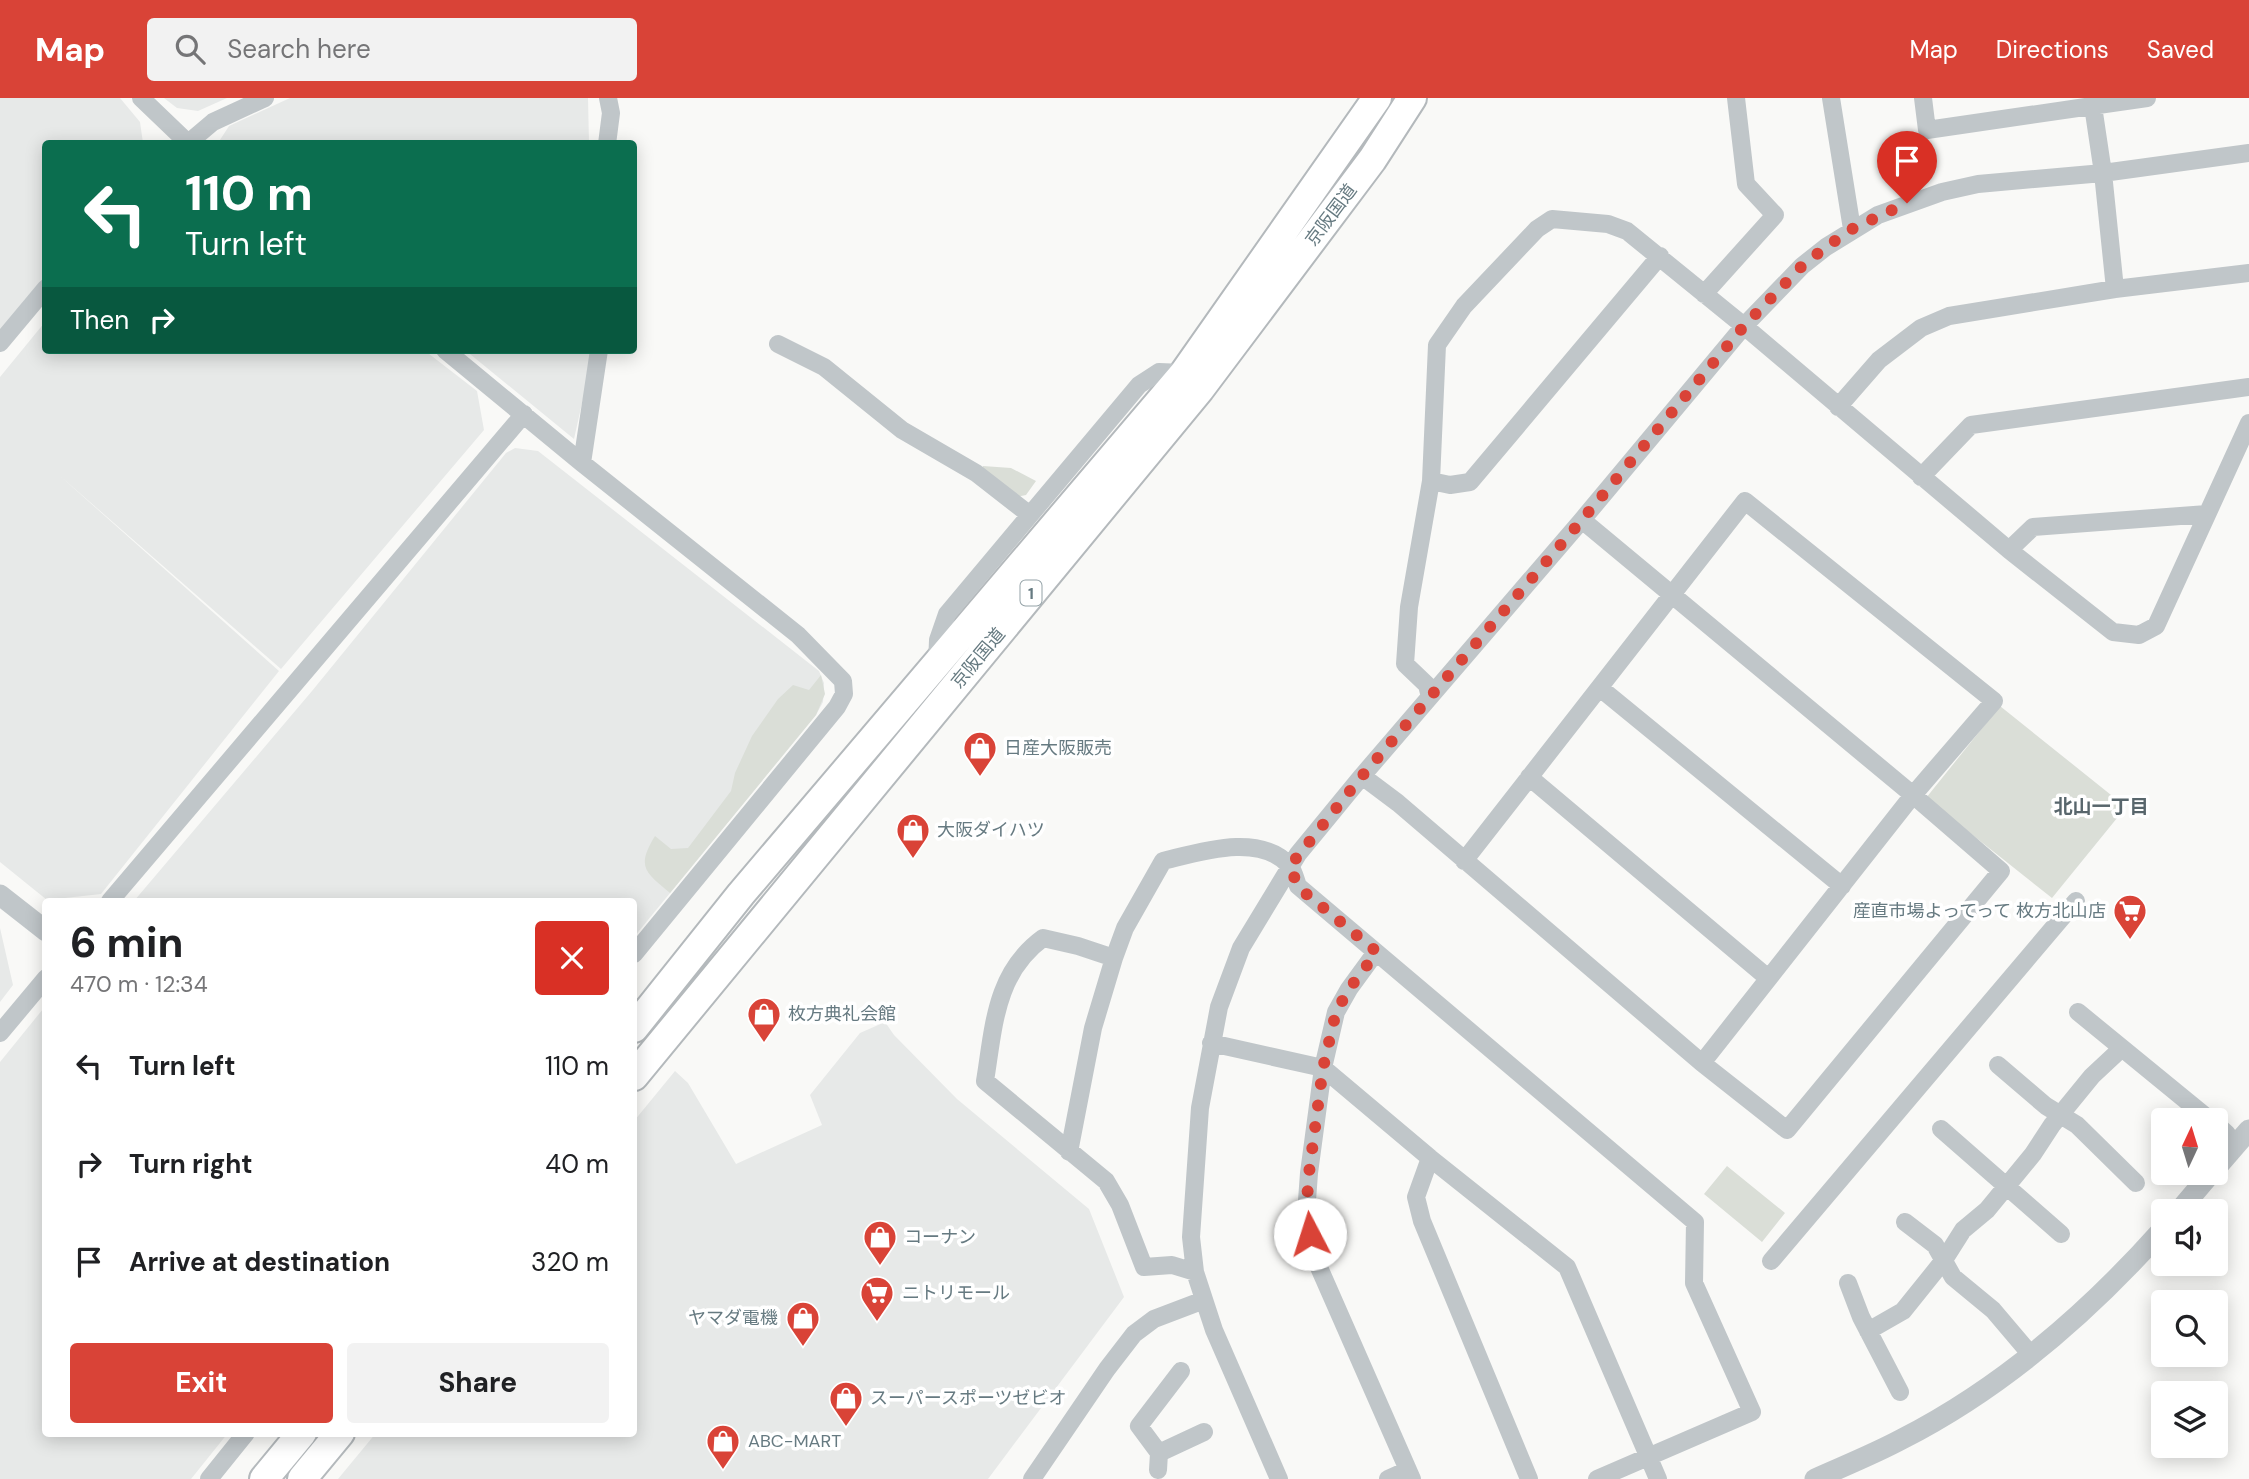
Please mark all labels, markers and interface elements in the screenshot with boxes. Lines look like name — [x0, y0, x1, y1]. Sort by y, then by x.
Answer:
search box — [147, 18, 637, 81]
text: Map — [35, 28, 105, 71]
icon: search — [171, 30, 209, 68]
text: Search here — [227, 32, 371, 66]
text: Map — [1910, 34, 1958, 65]
text: Directions — [1996, 34, 2109, 65]
text: Saved — [2147, 34, 2214, 65]
pin — [1877, 131, 1937, 203]
icon: arrive — [1888, 142, 1926, 180]
text: 110 m — [185, 161, 313, 225]
icon: left — [70, 168, 161, 259]
street label: 京阪国道 — [1300, 179, 1362, 251]
text: Turn left — [185, 223, 307, 265]
icon: right — [143, 301, 181, 339]
text: Then — [70, 303, 129, 337]
road number: 1 — [1020, 580, 1042, 606]
street label: 京阪国道 — [946, 623, 1010, 693]
shop icon: 日産大阪販売 — [961, 729, 999, 778]
place label: 日産大阪販売 — [1004, 736, 1112, 760]
district label: 北山一丁目 — [2053, 794, 2149, 819]
shop icon: 大阪ダイハツ — [894, 811, 932, 860]
place label: 大阪ダイハツ — [937, 818, 1045, 842]
supermarket icon: 産直市場よってって 枚方北山店 — [2111, 892, 2149, 941]
place label: 産直市場よってって 枚方北山店 — [1853, 899, 2106, 923]
text: 6 min — [70, 915, 183, 970]
button: close — [535, 921, 609, 995]
text: 470 m · 12:34 — [70, 969, 208, 999]
shop icon: 枚方典礼会館 — [745, 995, 783, 1044]
place label: 枚方典礼会館 — [788, 1002, 896, 1026]
icon: left — [70, 1047, 108, 1085]
text: Turn left — [129, 1049, 236, 1083]
text: 110 m — [545, 1049, 609, 1083]
north arrow — [2151, 1108, 2228, 1185]
map controls — [2151, 1108, 2228, 1458]
icon: right — [70, 1145, 108, 1183]
text: Turn right — [129, 1147, 253, 1181]
text: 40 m — [545, 1147, 609, 1181]
position arrow — [1273, 1197, 1347, 1271]
button: sound — [2151, 1199, 2228, 1276]
shop icon: コーナン — [861, 1218, 899, 1267]
place label: コーナン — [904, 1225, 976, 1249]
icon: arrive — [70, 1243, 108, 1281]
text: Arrive at destination — [129, 1245, 390, 1279]
text: 320 m — [531, 1245, 609, 1279]
supermarket icon: ニトリモール — [858, 1274, 896, 1323]
place label: ニトリモール — [902, 1281, 1010, 1305]
button: search — [2151, 1290, 2228, 1367]
shop icon: ヤマダ電機 — [784, 1299, 822, 1348]
place label: ヤマダ電機 — [688, 1306, 778, 1330]
button: Exit — [70, 1343, 333, 1423]
button: Share — [347, 1343, 609, 1423]
shop icon: スーパースポーツゼビオ — [827, 1379, 865, 1428]
button: layers — [2151, 1381, 2228, 1458]
place label: スーパースポーツゼビオ — [870, 1386, 1067, 1410]
shop icon: ABC-MART — [704, 1422, 742, 1471]
place label: ABC-MART — [748, 1429, 841, 1453]

